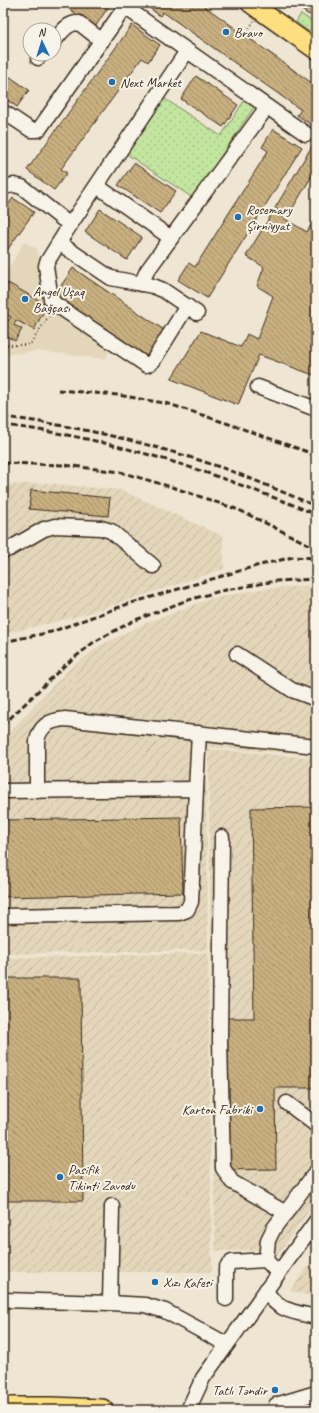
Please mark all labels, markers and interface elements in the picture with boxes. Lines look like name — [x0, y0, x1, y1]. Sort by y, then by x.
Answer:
north arrow — [22, 22, 62, 62]
place label: Bravo — [234, 24, 264, 41]
text: N — [37, 25, 47, 39]
marker: Bravo — [221, 27, 231, 37]
place label: Next Market — [120, 74, 182, 91]
marker: Next Market — [107, 77, 117, 87]
place label: Rosemary Şirniyyat — [246, 201, 293, 234]
marker: Rosemary Şirniyyat — [233, 212, 243, 222]
place label: Angel Uşaq Bağçası — [33, 283, 85, 316]
marker: Angel Uşaq Bağçası — [20, 294, 30, 304]
place label: Karton Fabriki — [182, 1101, 254, 1118]
marker: Karton Fabriki — [255, 1104, 265, 1114]
place label: Pasifik Tikinti Zavodu — [68, 1161, 136, 1194]
marker: Pasifik Tikinti Zavodu — [55, 1172, 65, 1182]
place label: Xızı Kafesi — [163, 1274, 214, 1291]
marker: Xızı Kafesi — [150, 1277, 160, 1287]
place label: Tatlı Təndir — [212, 1382, 268, 1399]
marker: Tatlı Təndir — [270, 1385, 280, 1395]

